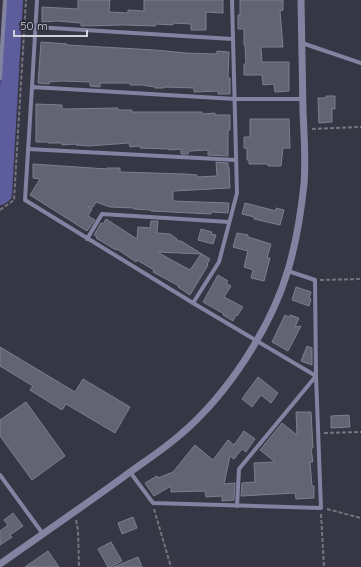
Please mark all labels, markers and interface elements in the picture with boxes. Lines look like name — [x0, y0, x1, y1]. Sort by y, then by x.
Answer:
scale bar — [14, 12, 87, 38]
text: 50 m — [20, 18, 48, 33]

